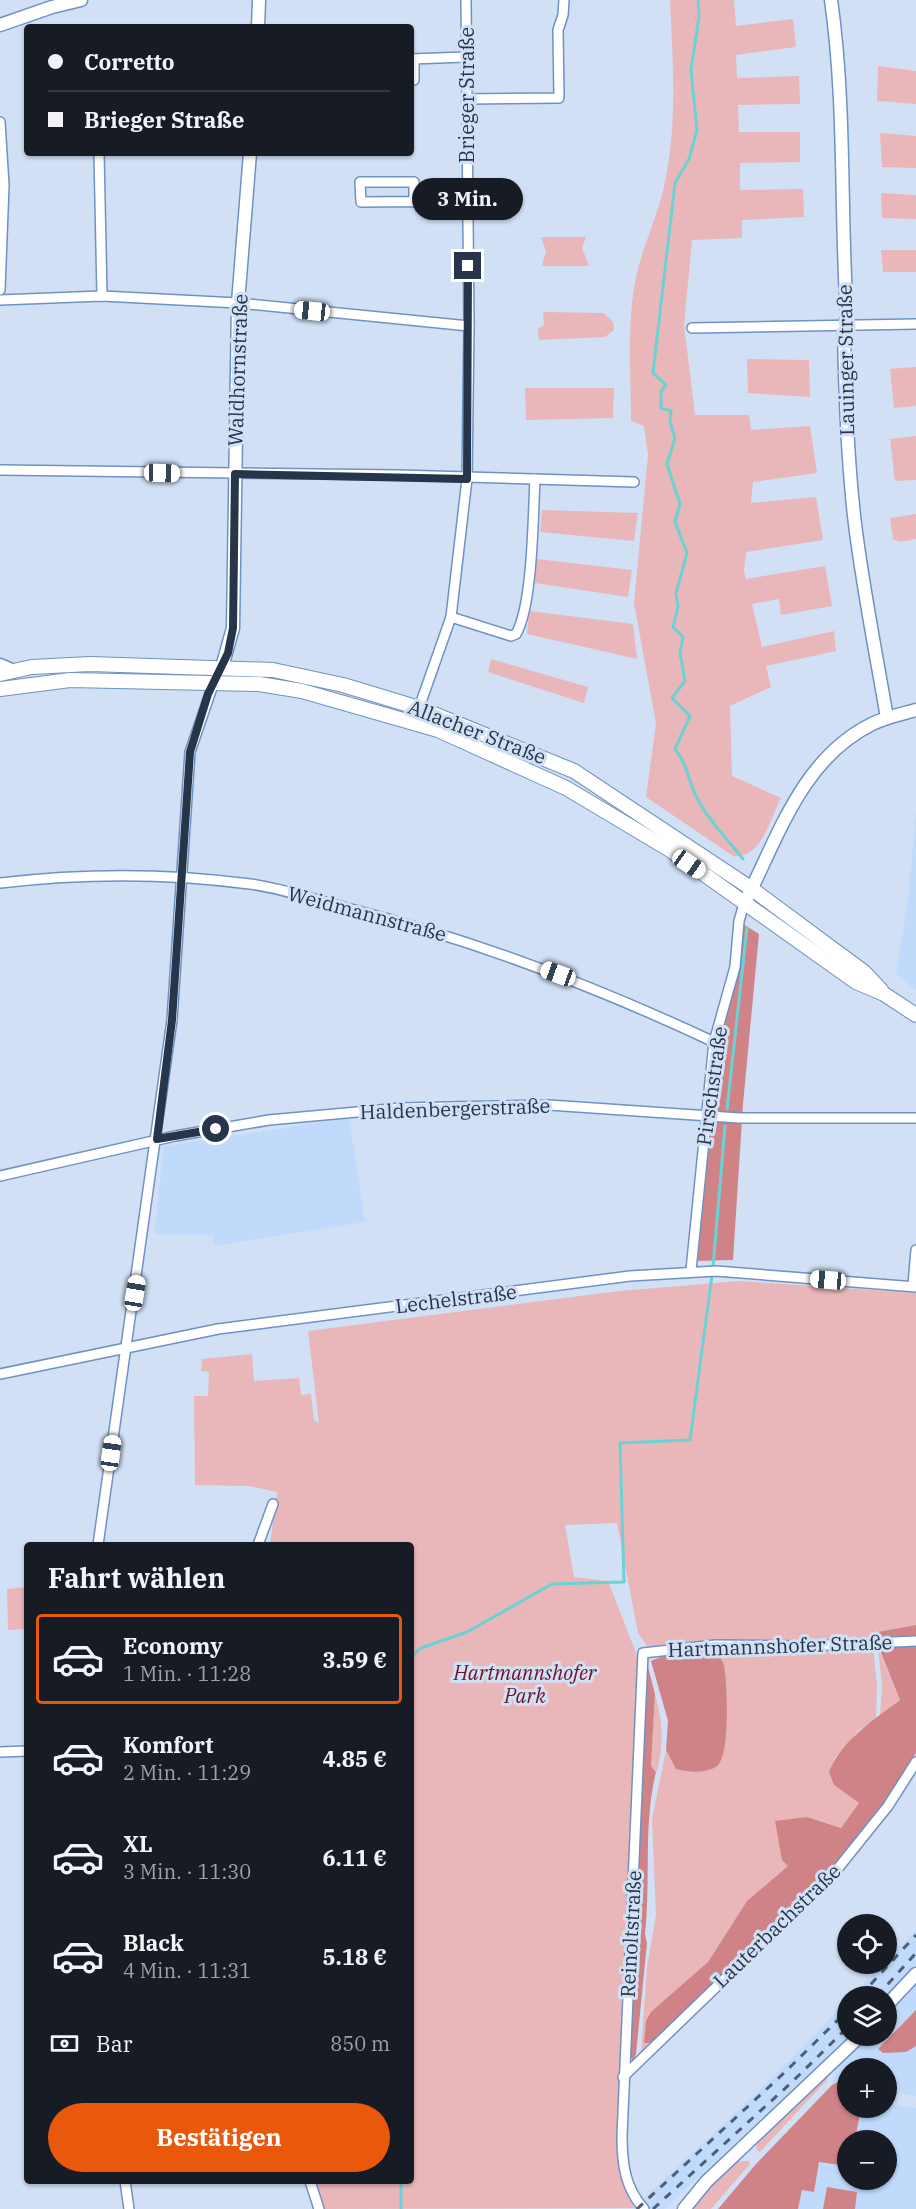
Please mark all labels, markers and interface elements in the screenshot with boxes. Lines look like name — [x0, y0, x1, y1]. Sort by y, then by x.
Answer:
street label: Brieger Straße — [453, 27, 480, 163]
text: Corretto — [84, 47, 175, 76]
text: Brieger Straße — [84, 105, 244, 134]
callout: 3 Min. — [412, 179, 524, 221]
text: 3 Min. — [437, 185, 498, 212]
route end — [454, 252, 481, 279]
street label: Lauinger Straße — [831, 284, 860, 436]
street label: Waldhornstraße — [221, 293, 254, 447]
car — [293, 300, 331, 322]
car — [144, 464, 180, 482]
street label: Allacher Straße — [404, 693, 550, 770]
car — [669, 846, 709, 882]
street label: Weidmannstraße — [285, 879, 449, 948]
car — [538, 959, 578, 989]
street label: Pirschstraße — [690, 1025, 733, 1147]
street label: Haldenbergerstraße — [359, 1092, 551, 1125]
route start — [202, 1115, 229, 1142]
car — [809, 1269, 847, 1291]
car — [123, 1274, 147, 1312]
street label: Lechelstraße — [394, 1278, 518, 1319]
car — [100, 1434, 122, 1472]
text: Fahrt wählen — [48, 1560, 225, 1595]
street label: Hartmannshofer Straße — [667, 1628, 893, 1663]
text: Economy — [123, 1631, 223, 1660]
icon: car — [51, 1632, 105, 1686]
text: 3.59 € — [322, 1645, 387, 1674]
park label: Hartmannshofer Park — [452, 1659, 598, 1709]
text: 1 Min. · 11:28 — [123, 1660, 251, 1687]
text: Komfort — [123, 1730, 213, 1759]
icon: car — [51, 1731, 105, 1785]
text: 4.85 € — [322, 1744, 387, 1773]
text: 2 Min. · 11:29 — [123, 1759, 251, 1786]
text: XL — [123, 1829, 153, 1858]
icon: car — [51, 1830, 105, 1884]
text: 6.11 € — [322, 1843, 387, 1872]
text: 3 Min. · 11:30 — [123, 1858, 251, 1885]
street label: Lauterbachstraße — [707, 1858, 846, 1994]
street label: Reinoltstraße — [614, 1870, 647, 1998]
map controls — [837, 1914, 897, 2190]
button: locate — [837, 1914, 897, 1974]
text: Black — [123, 1928, 184, 1957]
icon: car — [51, 1929, 105, 1983]
text: 5.18 € — [322, 1942, 387, 1971]
text: 4 Min. · 11:31 — [123, 1957, 251, 1984]
button: layers — [837, 1986, 897, 2046]
icon: cash — [48, 2027, 81, 2060]
text: Bar — [96, 2029, 133, 2058]
text: 850 m — [330, 2030, 390, 2057]
button: + — [837, 2058, 897, 2118]
button: Bestätigen — [48, 2103, 390, 2172]
button: − — [837, 2130, 897, 2190]

